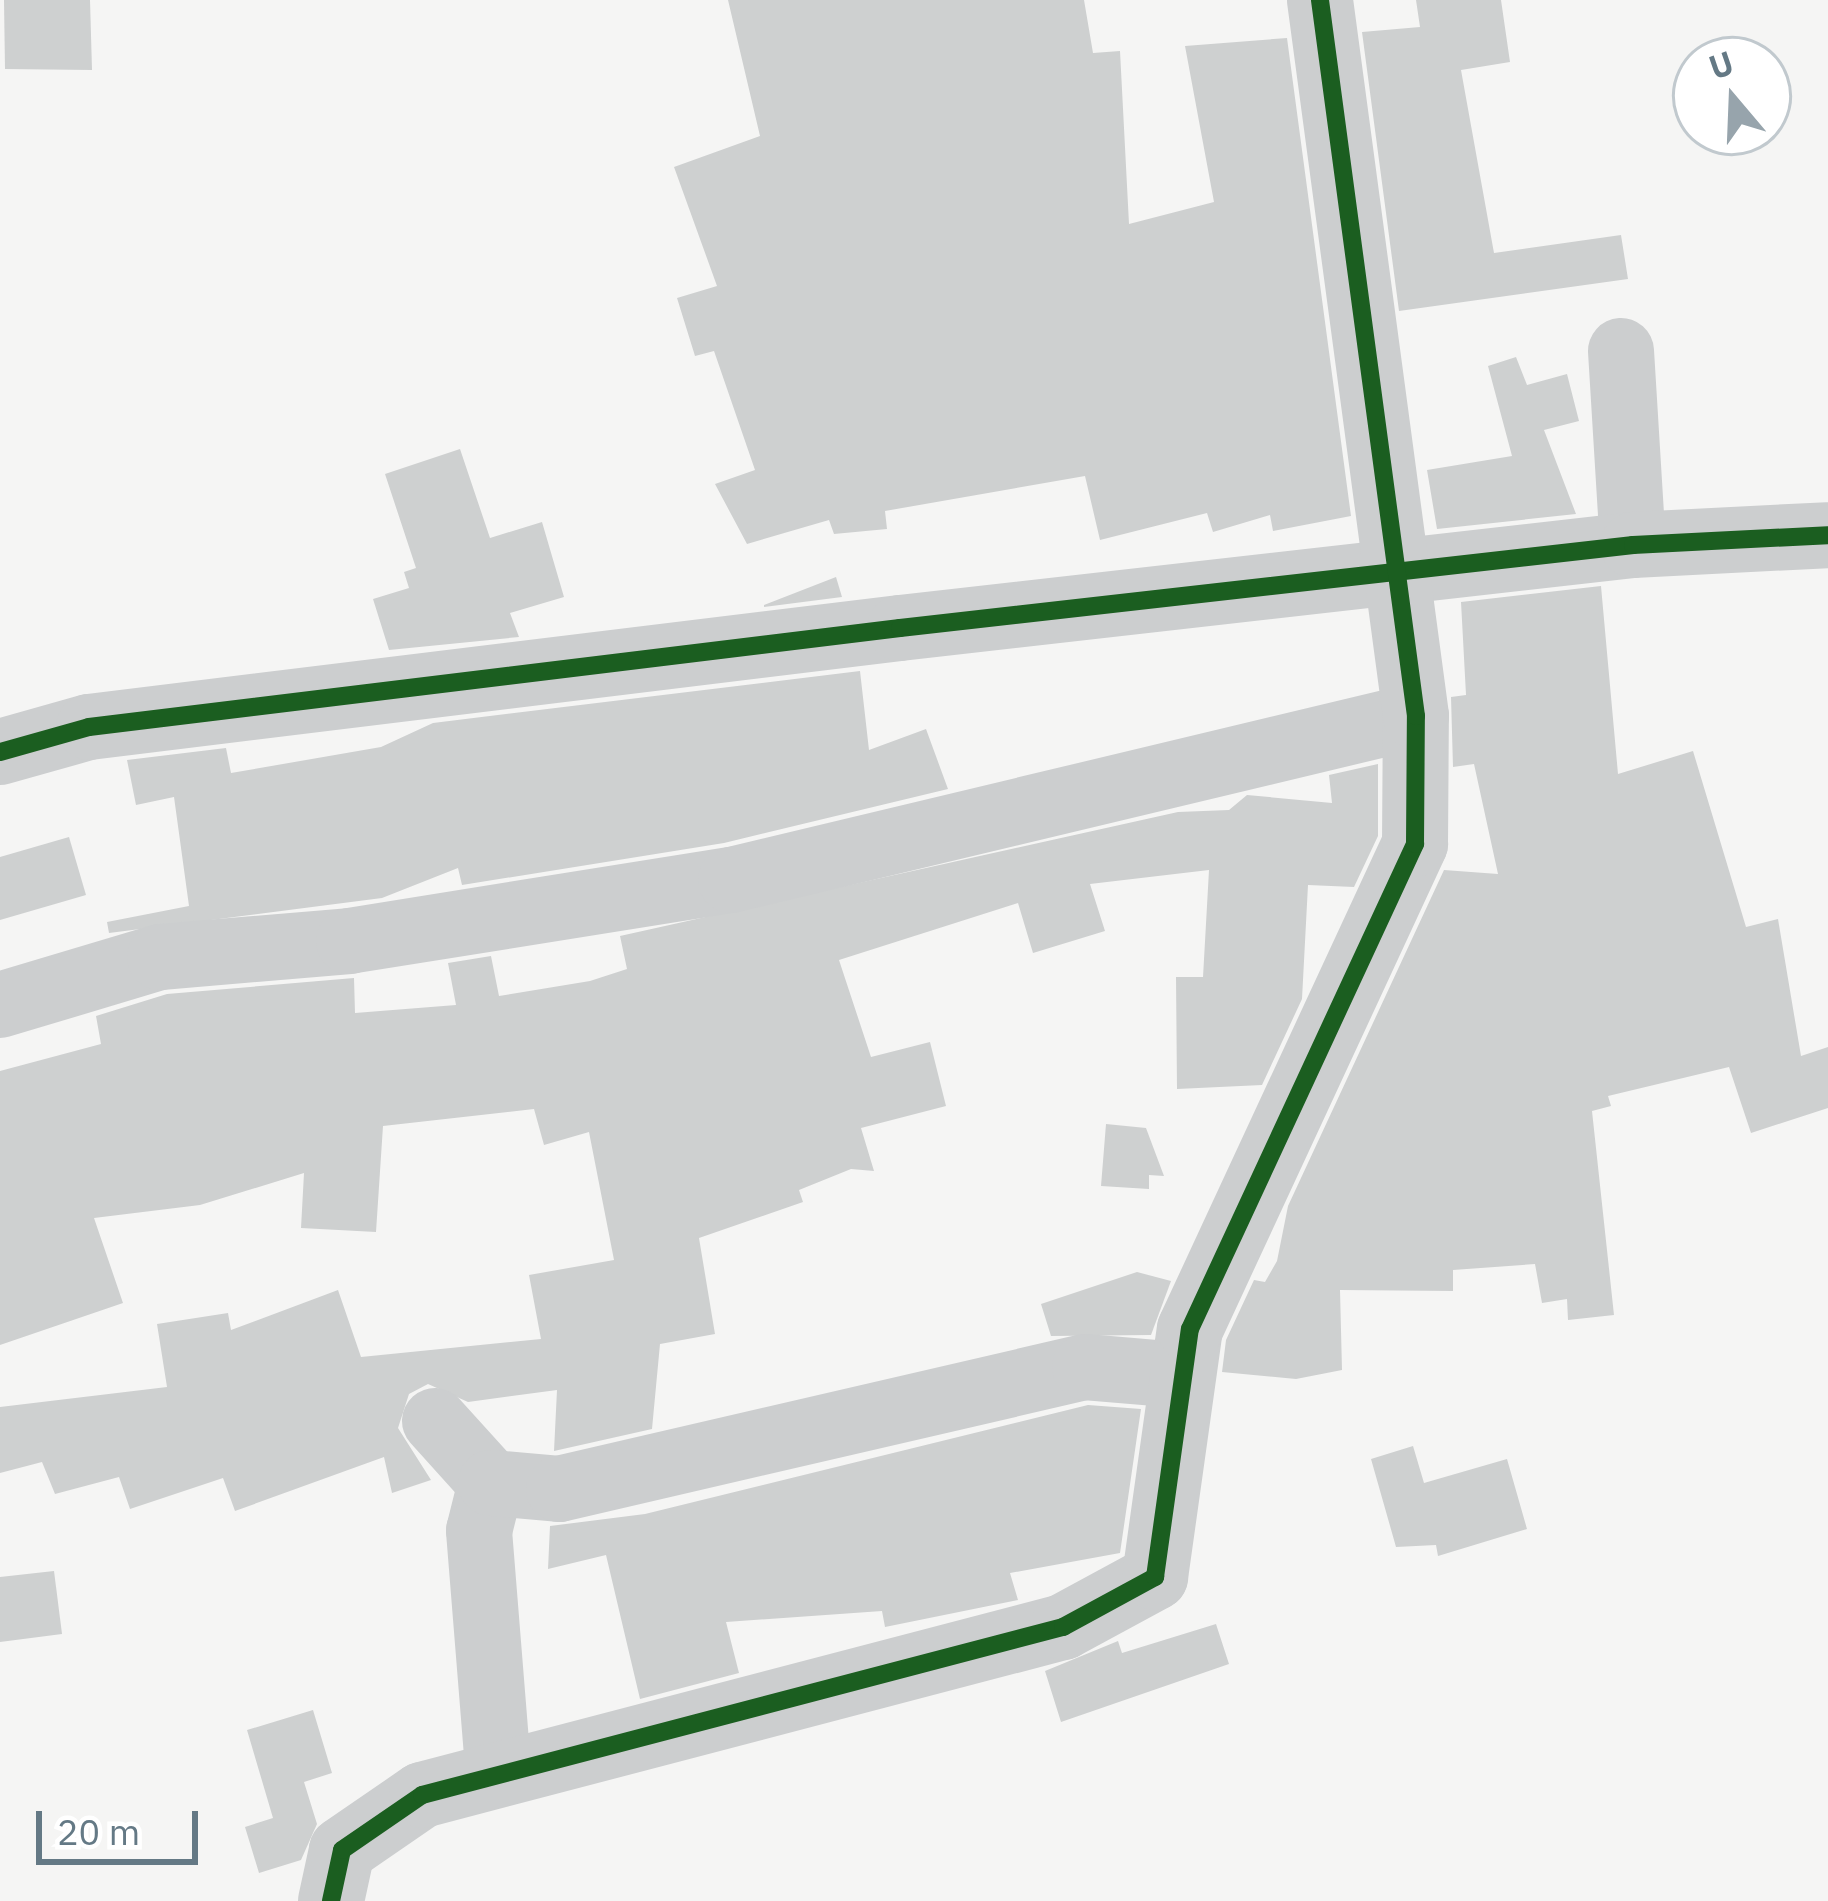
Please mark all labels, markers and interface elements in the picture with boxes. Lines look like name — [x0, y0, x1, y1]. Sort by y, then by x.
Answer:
north arrow — [1672, 36, 1792, 156]
text: U — [1703, 40, 1739, 88]
scale bar — [42, 1787, 204, 1861]
text: 20 m — [57, 1808, 140, 1855]

